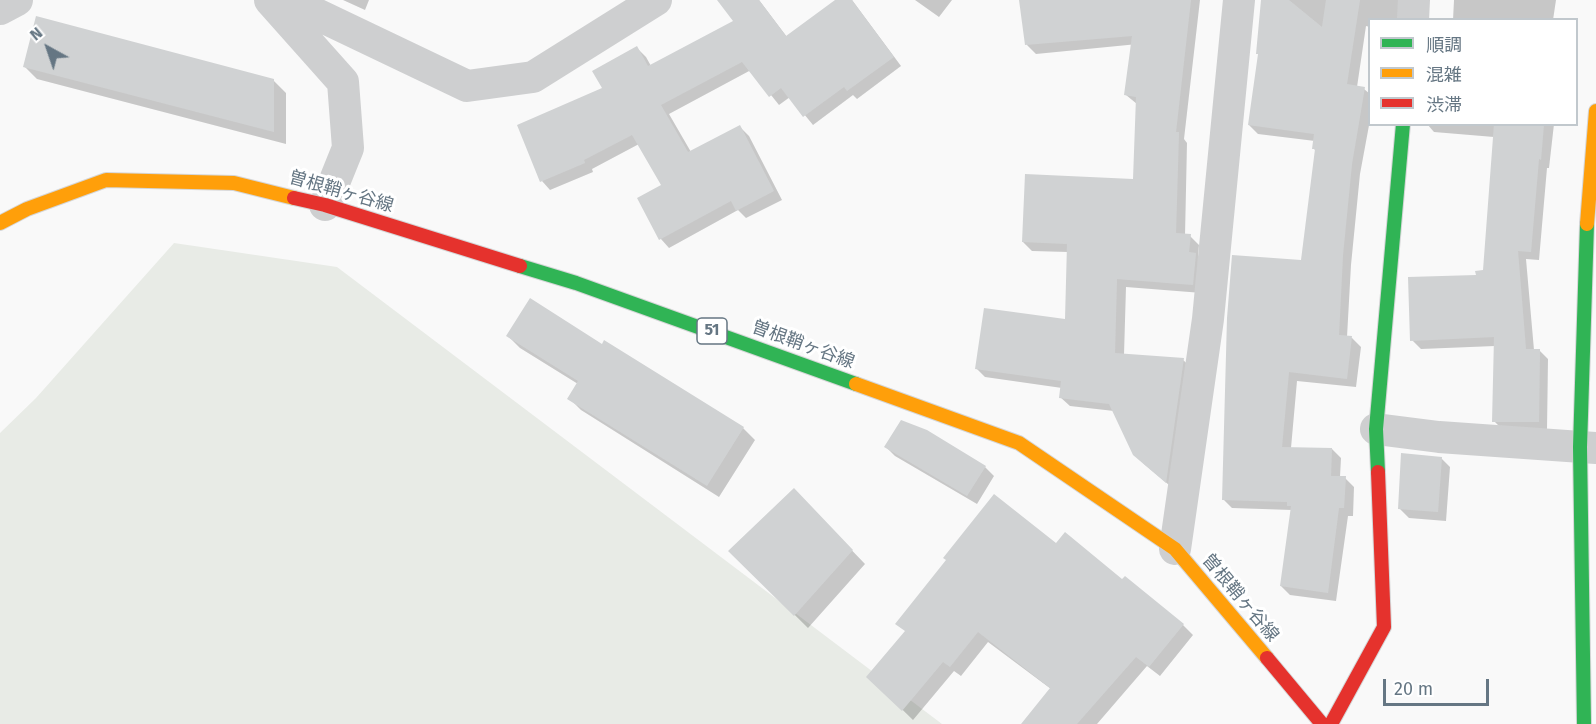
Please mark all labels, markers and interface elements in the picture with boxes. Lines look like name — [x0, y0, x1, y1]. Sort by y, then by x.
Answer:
north arrow — [18, 18, 78, 78]
legend — [1368, 18, 1578, 126]
text: N — [26, 23, 46, 45]
text: 順調 — [1426, 34, 1462, 56]
text: 混雑 — [1426, 64, 1462, 86]
text: 渋滞 — [1426, 94, 1462, 116]
street label: 曽根鞘ヶ谷線 — [286, 167, 396, 217]
street label: 曽根鞘ヶ谷線 — [749, 316, 857, 374]
road number: 51 — [697, 318, 727, 344]
street label: 曽根鞘ヶ谷線 — [1197, 550, 1283, 646]
scale bar — [1386, 667, 1492, 705]
text: 20 m — [1394, 678, 1433, 700]

